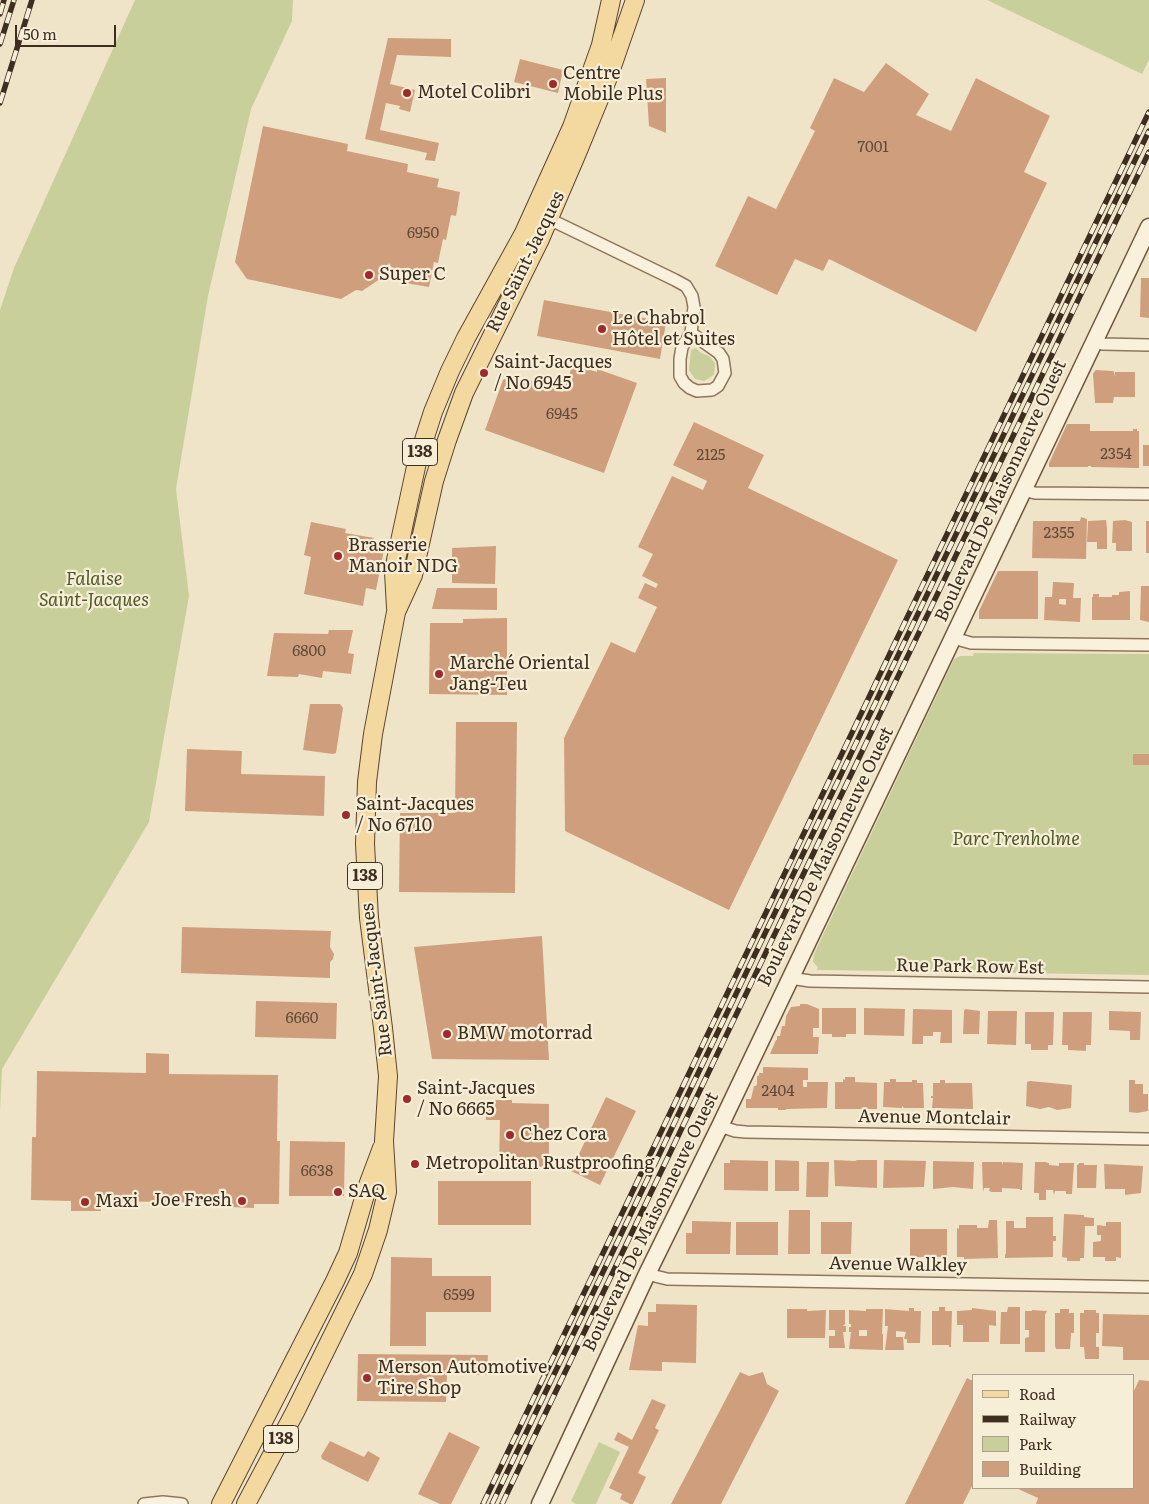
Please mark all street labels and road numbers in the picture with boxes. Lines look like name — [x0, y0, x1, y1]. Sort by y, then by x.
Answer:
street label: Rue Saint-Jacques — [482, 188, 570, 336]
street label: Boulevard De Maisonneuve Ouest — [931, 357, 1071, 625]
road number: 138 — [402, 438, 438, 466]
street label: Boulevard De Maisonneuve Ouest — [754, 724, 898, 990]
road number: 138 — [348, 862, 382, 889]
street label: Rue Saint-Jacques — [357, 902, 397, 1058]
street label: Rue Park Row Est — [896, 955, 1044, 979]
street label: Boulevard De Maisonneuve Ouest — [579, 1089, 723, 1355]
street label: Avenue Montclair — [858, 1106, 1010, 1130]
street label: Avenue Walkley — [829, 1253, 967, 1277]
road number: 138 — [264, 1426, 298, 1452]

